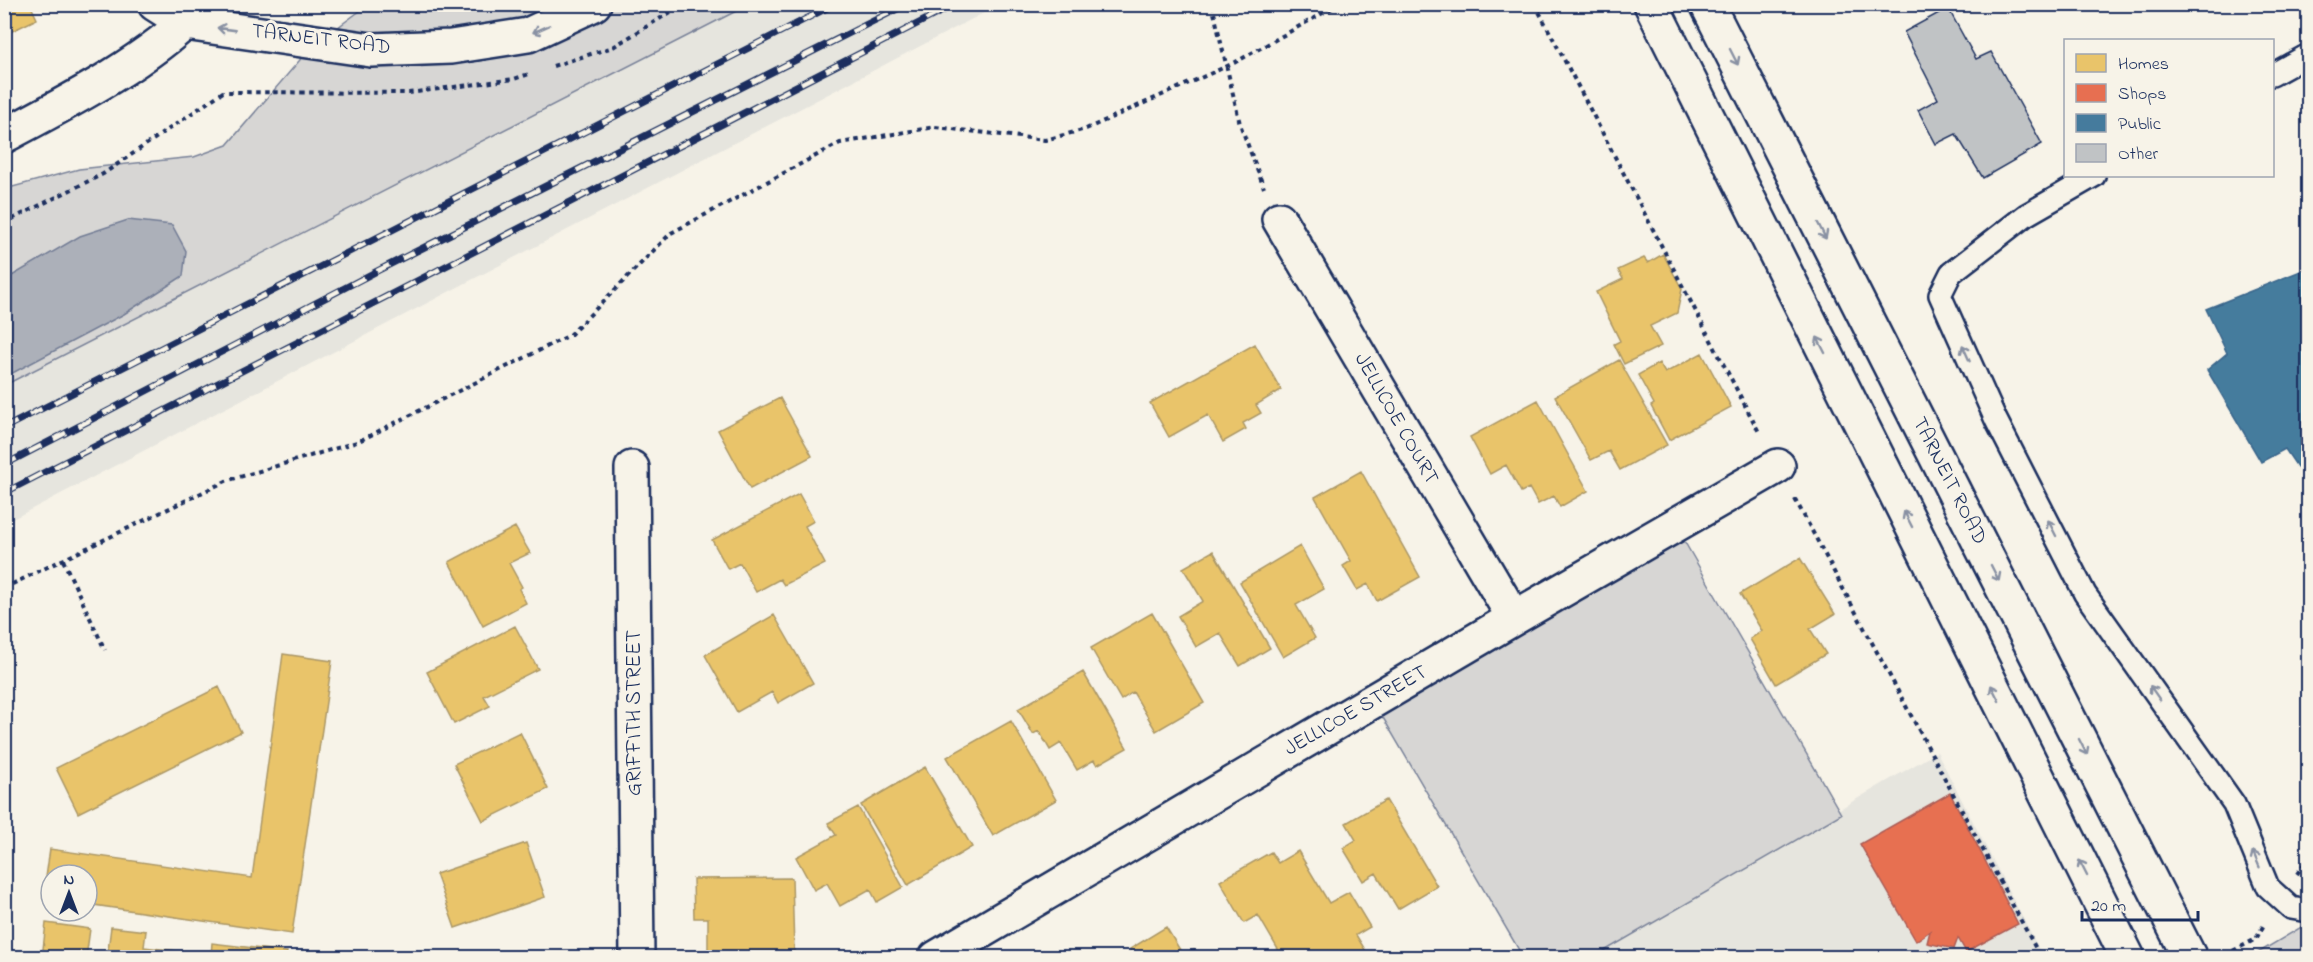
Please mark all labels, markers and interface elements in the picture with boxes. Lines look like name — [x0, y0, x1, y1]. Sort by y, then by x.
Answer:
street label: TARNEIT ROAD — [250, 17, 392, 63]
one-way arrow — [216, 23, 236, 34]
one-way arrow — [532, 24, 550, 35]
legend — [2064, 39, 2274, 177]
one-way arrow — [1729, 47, 1740, 65]
text: Homes — [2118, 52, 2169, 78]
text: Shops — [2118, 82, 2166, 108]
text: Public — [2118, 112, 2161, 138]
text: Other — [2118, 142, 2158, 168]
one-way arrow — [1817, 221, 1828, 239]
one-way arrow — [1814, 336, 1826, 354]
one-way arrow — [1960, 345, 1971, 363]
street label: JELLICOE COURT — [1346, 348, 1446, 490]
street label: TARNEIT ROAD — [1904, 412, 1994, 550]
one-way arrow — [1902, 511, 1914, 528]
one-way arrow — [2045, 520, 2057, 538]
one-way arrow — [1990, 564, 2002, 582]
street label: GRIFFITH STREET — [620, 630, 650, 796]
street label: JELLICOE STREET — [1279, 658, 1433, 764]
one-way arrow — [1989, 685, 2001, 703]
one-way arrow — [2149, 685, 2161, 702]
one-way arrow — [2078, 738, 2090, 756]
one-way arrow — [2250, 850, 2261, 868]
one-way arrow — [2076, 859, 2088, 877]
north arrow — [39, 863, 99, 923]
text: N — [64, 868, 75, 892]
scale bar — [2082, 884, 2198, 922]
text: 20 m — [2091, 894, 2126, 920]

